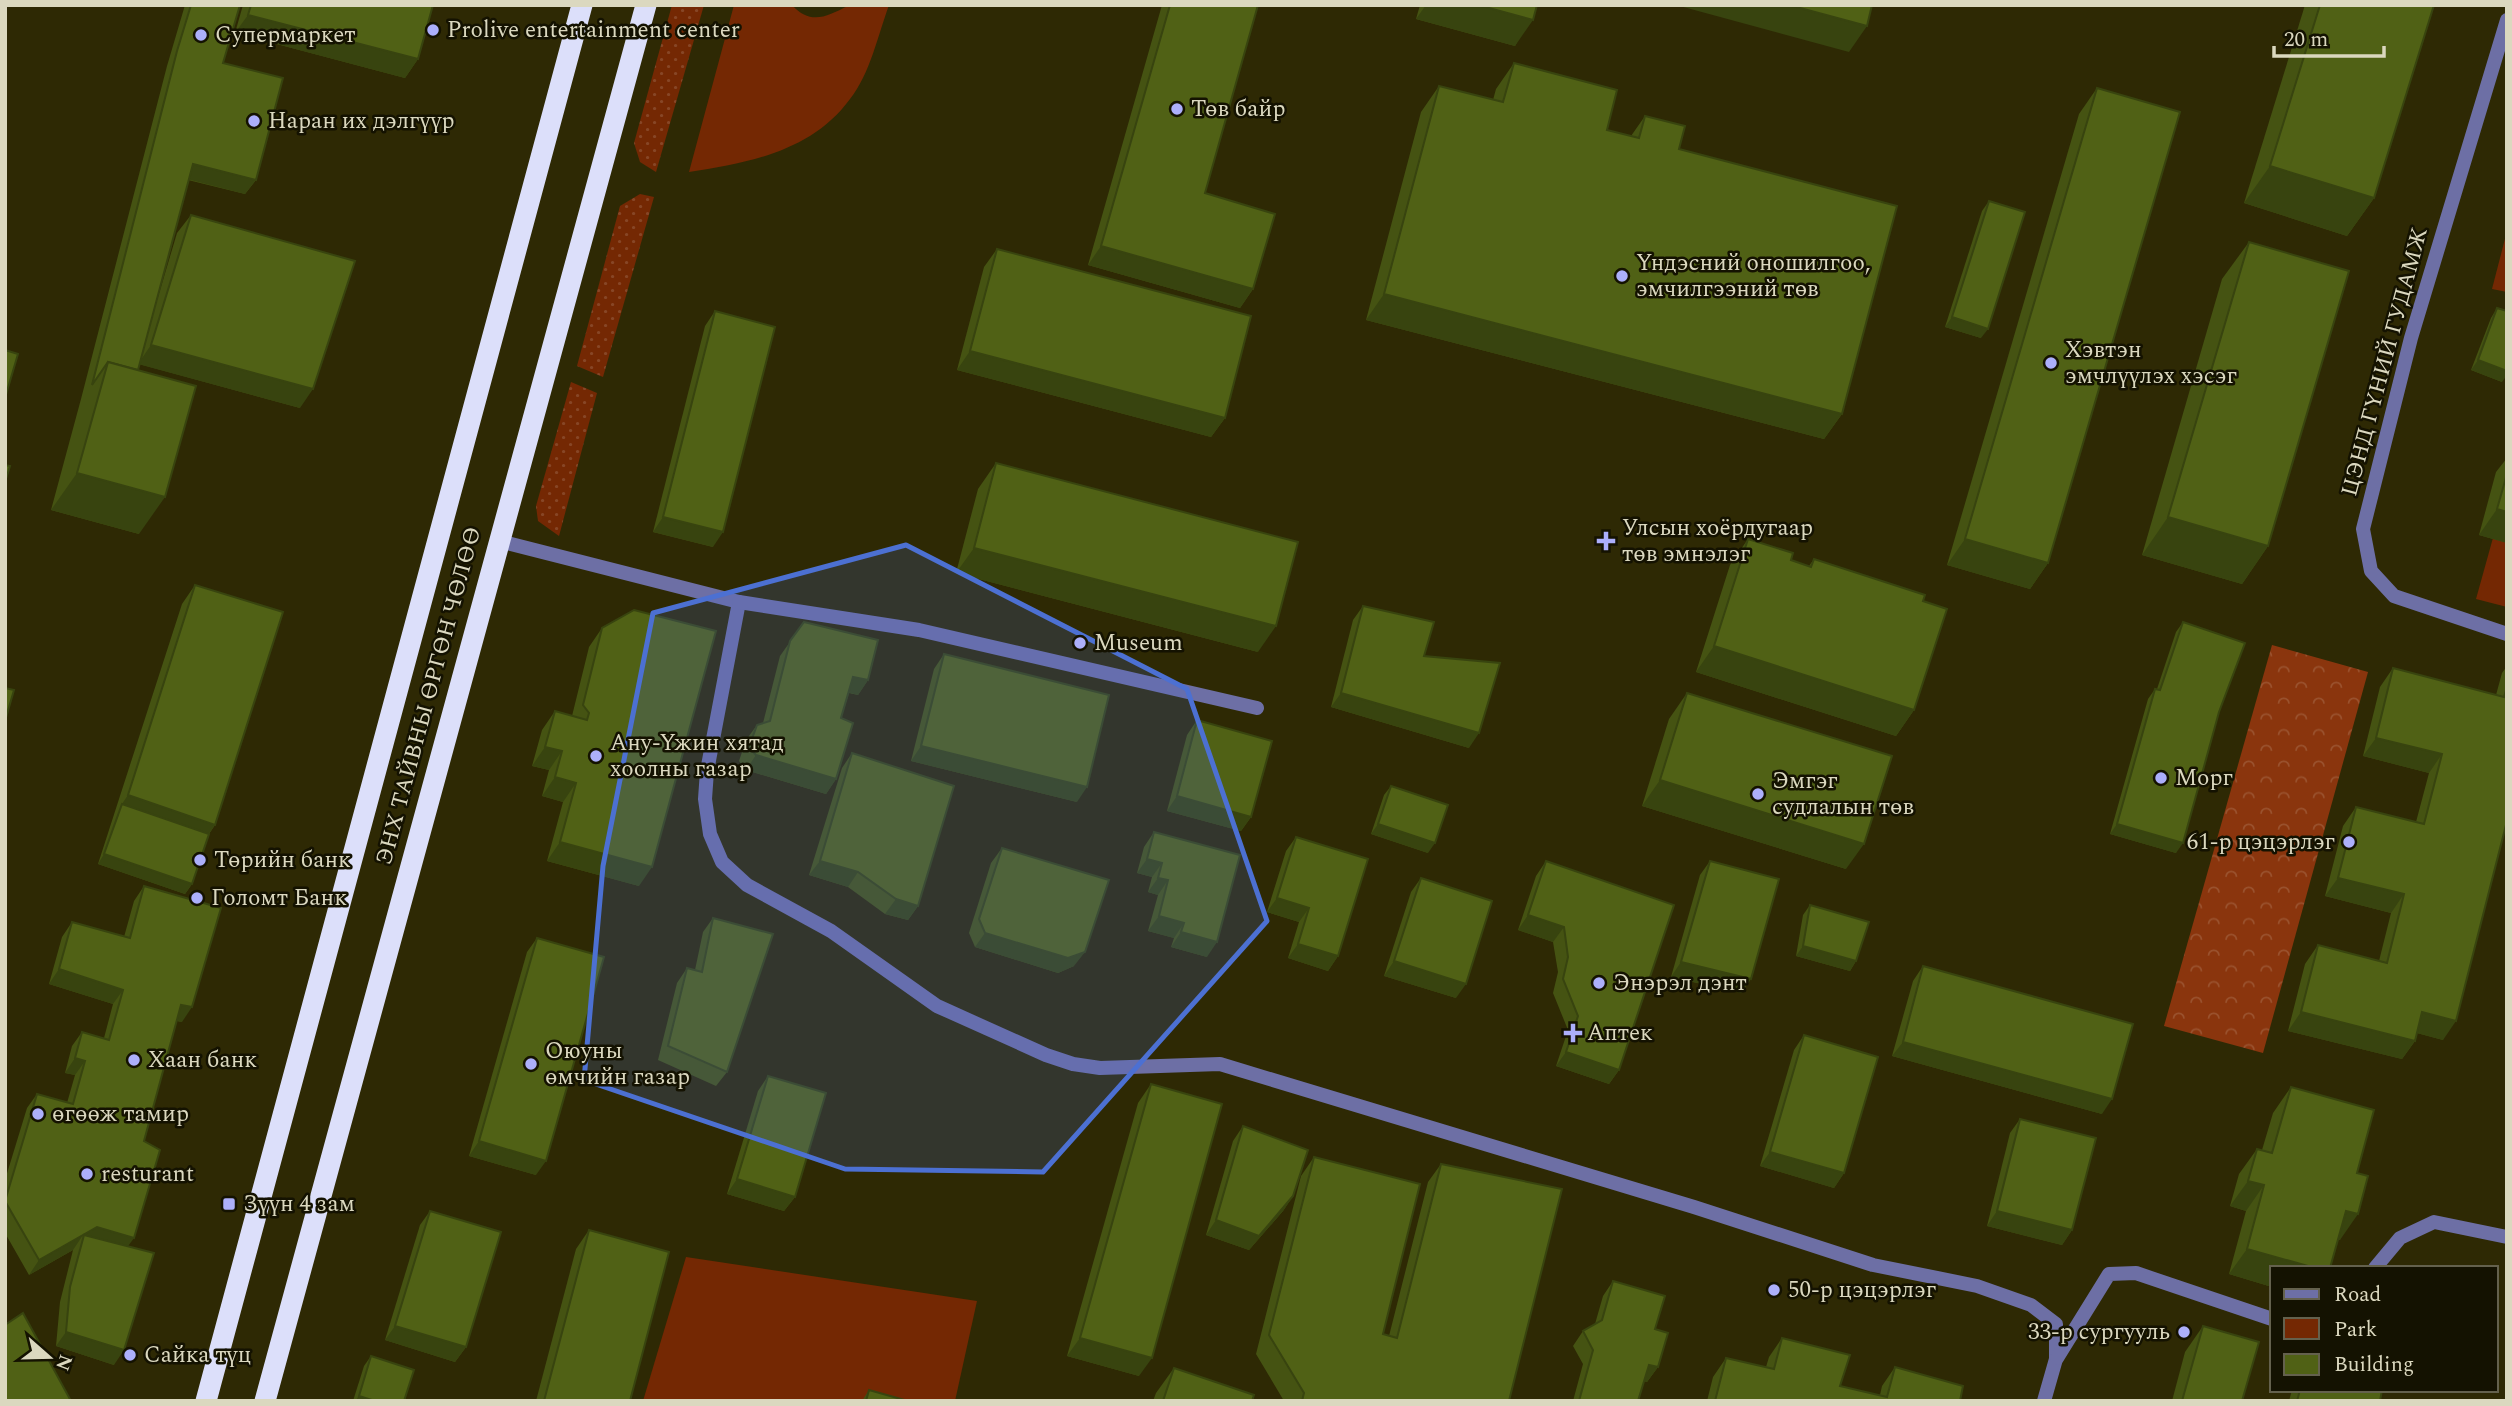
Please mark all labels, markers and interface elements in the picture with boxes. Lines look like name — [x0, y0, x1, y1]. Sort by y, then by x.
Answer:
place label: Prolive entertainment center — [447, 13, 740, 48]
scale bar — [2274, 14, 2384, 58]
place label: Супермаркет — [215, 18, 356, 53]
marker: Prolive entertainment center — [425, 22, 441, 38]
text: 20 m — [2284, 24, 2328, 56]
marker: Супермаркет — [193, 27, 209, 43]
place label: Төв байр — [1191, 92, 1285, 127]
marker: Төв байр — [1169, 101, 1185, 117]
place label: Наран их дэлгүүр — [268, 104, 455, 139]
marker: Наран их дэлгүүр — [246, 113, 262, 129]
street label: ЦЭНД ГҮНИЙ ГУДАМЖ — [2332, 224, 2438, 500]
place label: Үндэсний оношилгоо, эмчилгээний төв — [1636, 246, 1871, 307]
marker: Үндэсний оношилгоо, эмчилгээний төв — [1614, 268, 1630, 284]
place label: Хэвтэн эмчлүүлэх хэсэг — [2065, 333, 2237, 394]
marker: Хэвтэн эмчлүүлэх хэсэг — [2043, 355, 2059, 371]
place label: Улсын хоёрдугаар төв эмнэлэг — [1622, 511, 1813, 572]
street label: ЭНХ ТАЙВНЫ ӨРГӨН ЧӨЛӨӨ — [367, 523, 491, 869]
marker: Улсын хоёрдугаар төв эмнэлэг — [1596, 531, 1616, 551]
place label: Museum — [1094, 626, 1183, 661]
marker: Museum — [1072, 635, 1088, 651]
place label: Ану-Үжин хятад хоолны газар — [610, 726, 784, 787]
marker: Ану-Үжин хятад хоолны газар — [588, 748, 604, 764]
place label: Морг — [2175, 761, 2233, 796]
place label: Эмгэг судлалын төв — [1772, 764, 1914, 825]
marker: Морг — [2153, 770, 2169, 786]
marker: Эмгэг судлалын төв — [1750, 786, 1766, 802]
place label: 61-р цэцэрлэг — [2187, 825, 2335, 860]
marker: 61-р цэцэрлэг — [2341, 834, 2357, 850]
place label: Төрийн банк — [214, 843, 351, 878]
marker: Төрийн банк — [192, 852, 208, 868]
place label: Голомт Банк — [211, 881, 347, 916]
marker: Голомт Банк — [189, 890, 205, 906]
place label: Энэрэл дэнт — [1613, 966, 1747, 1001]
marker: Энэрэл дэнт — [1591, 975, 1607, 991]
place label: Аптек — [1587, 1016, 1653, 1051]
marker: Аптек — [1565, 1025, 1581, 1041]
place label: Оюуны өмчийн газар — [545, 1034, 690, 1095]
place label: Хаан банк — [148, 1043, 257, 1078]
marker: Хаан банк — [126, 1052, 142, 1068]
marker: Оюуны өмчийн газар — [523, 1056, 539, 1072]
place label: өгөөж тамир — [52, 1097, 189, 1132]
marker: өгөөж тамир — [30, 1106, 46, 1122]
place label: resturant — [101, 1157, 194, 1192]
marker: resturant — [79, 1166, 95, 1182]
place label: Зүүн 4 зам — [243, 1187, 355, 1222]
marker: Зүүн 4 зам — [221, 1196, 237, 1212]
legend — [2270, 1266, 2498, 1392]
place label: 50-р цэцэрлэг — [1788, 1273, 1936, 1308]
text: Road — [2334, 1279, 2381, 1311]
marker: 50-р цэцэрлэг — [1766, 1282, 1782, 1298]
text: Park — [2334, 1314, 2378, 1346]
place label: 33-р сургууль — [2028, 1315, 2170, 1350]
north arrow — [14, 1322, 84, 1392]
marker: 33-р сургууль — [2176, 1324, 2192, 1340]
place label: Сайка түц — [144, 1338, 251, 1373]
marker: Сайка түц — [122, 1347, 138, 1363]
text: Building — [2334, 1349, 2414, 1381]
text: N — [47, 1350, 80, 1375]

